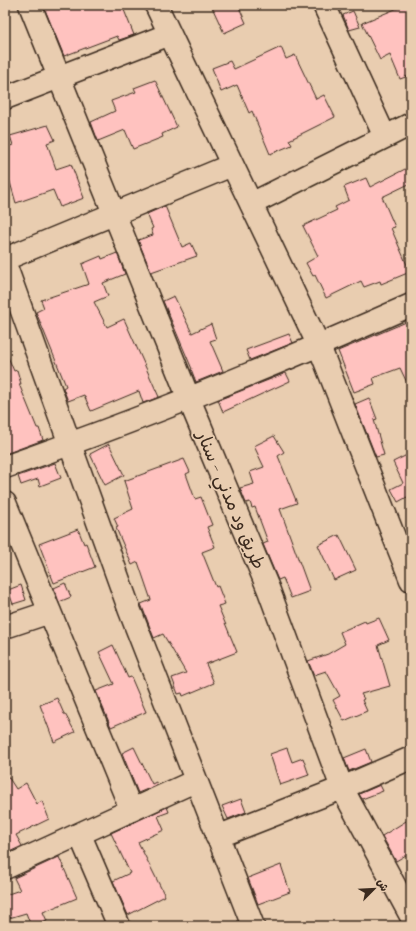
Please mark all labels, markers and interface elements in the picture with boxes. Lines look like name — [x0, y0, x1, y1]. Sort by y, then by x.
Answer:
street label: طريق ود مدني - سنار — [187, 426, 270, 574]
north arrow — [354, 869, 394, 909]
text: ش — [372, 877, 392, 894]

